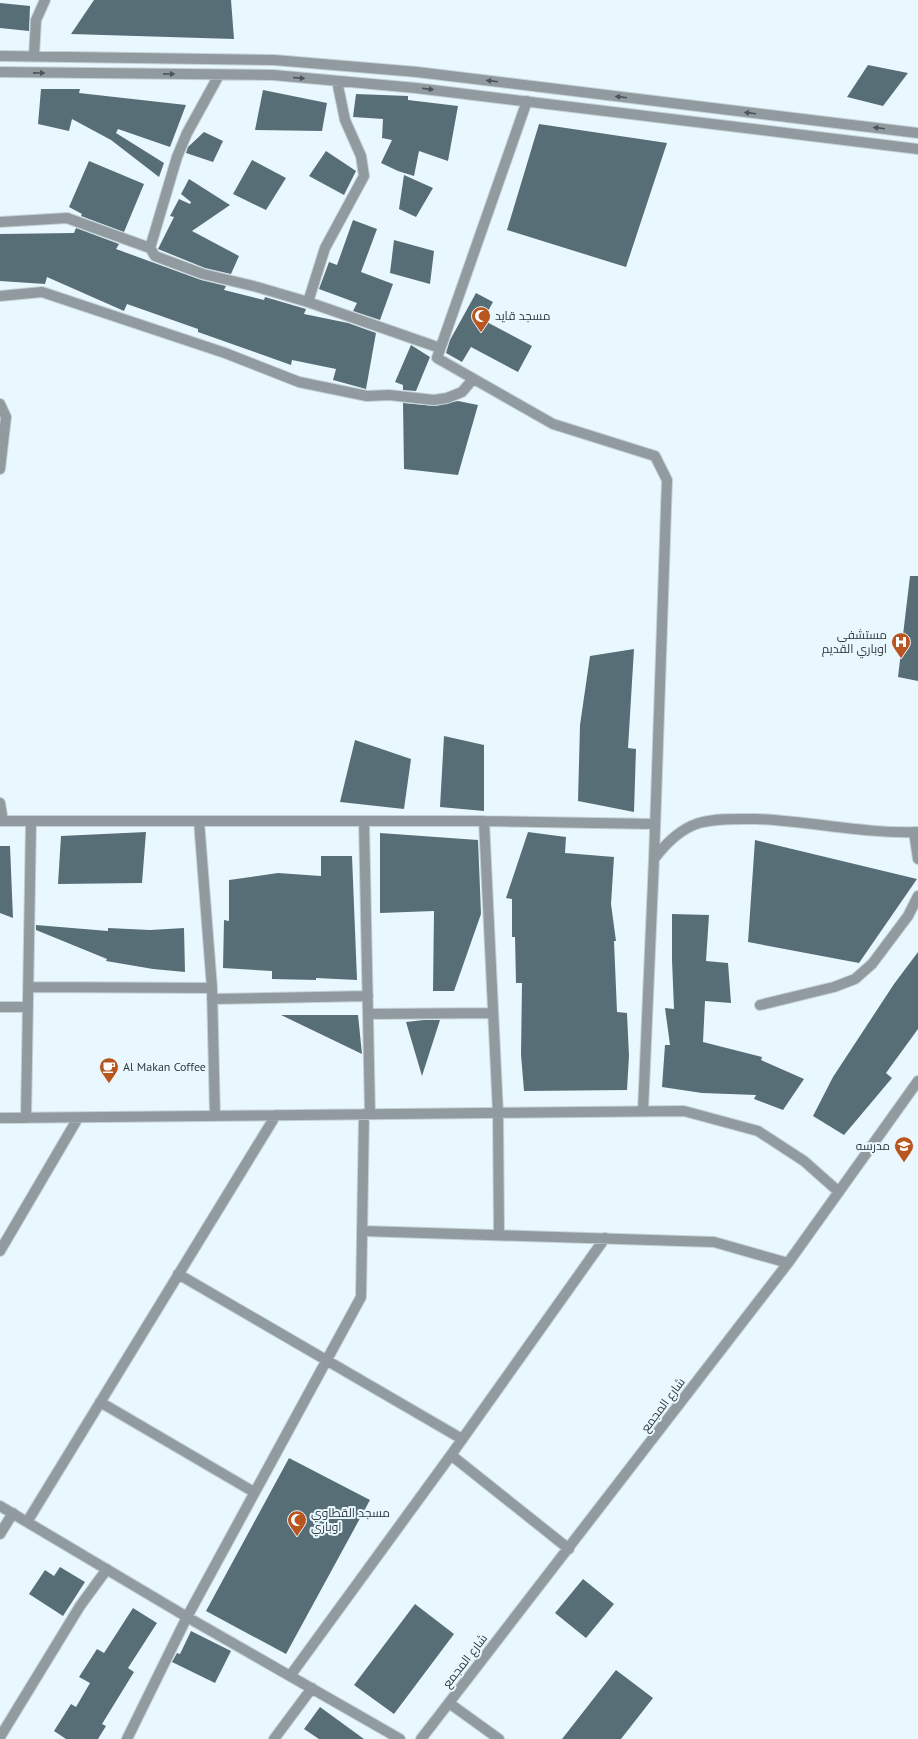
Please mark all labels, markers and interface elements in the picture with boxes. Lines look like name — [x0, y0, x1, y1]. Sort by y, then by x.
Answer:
one-way arrow — [33, 70, 46, 76]
one-way arrow — [163, 71, 176, 77]
one-way arrow — [293, 74, 305, 81]
one-way arrow — [486, 78, 498, 84]
one-way arrow — [422, 86, 434, 92]
one-way arrow — [615, 94, 627, 100]
one-way arrow — [744, 110, 756, 116]
one-way arrow — [873, 125, 885, 132]
mosque icon: مسجد قايد — [470, 305, 492, 333]
place label: مسجد قايد — [495, 308, 550, 323]
place label: مستشفي اوباري القديم — [822, 627, 887, 659]
hospital icon: مستشفي اوباري القديم — [890, 631, 912, 659]
cafe icon: Al Makan Coffee — [98, 1056, 120, 1084]
place label: Al Makan Coffee — [123, 1059, 206, 1074]
school or university icon: مدرسه — [893, 1135, 915, 1163]
place label: مدرسه — [856, 1138, 890, 1153]
street label: شارع المجمع — [637, 1375, 689, 1435]
place label: مسجد القطاوي اوباري — [311, 1505, 390, 1537]
mosque icon: مسجد القطاوي اوباري — [286, 1509, 308, 1537]
street label: شارع المجمع — [439, 1631, 491, 1691]

